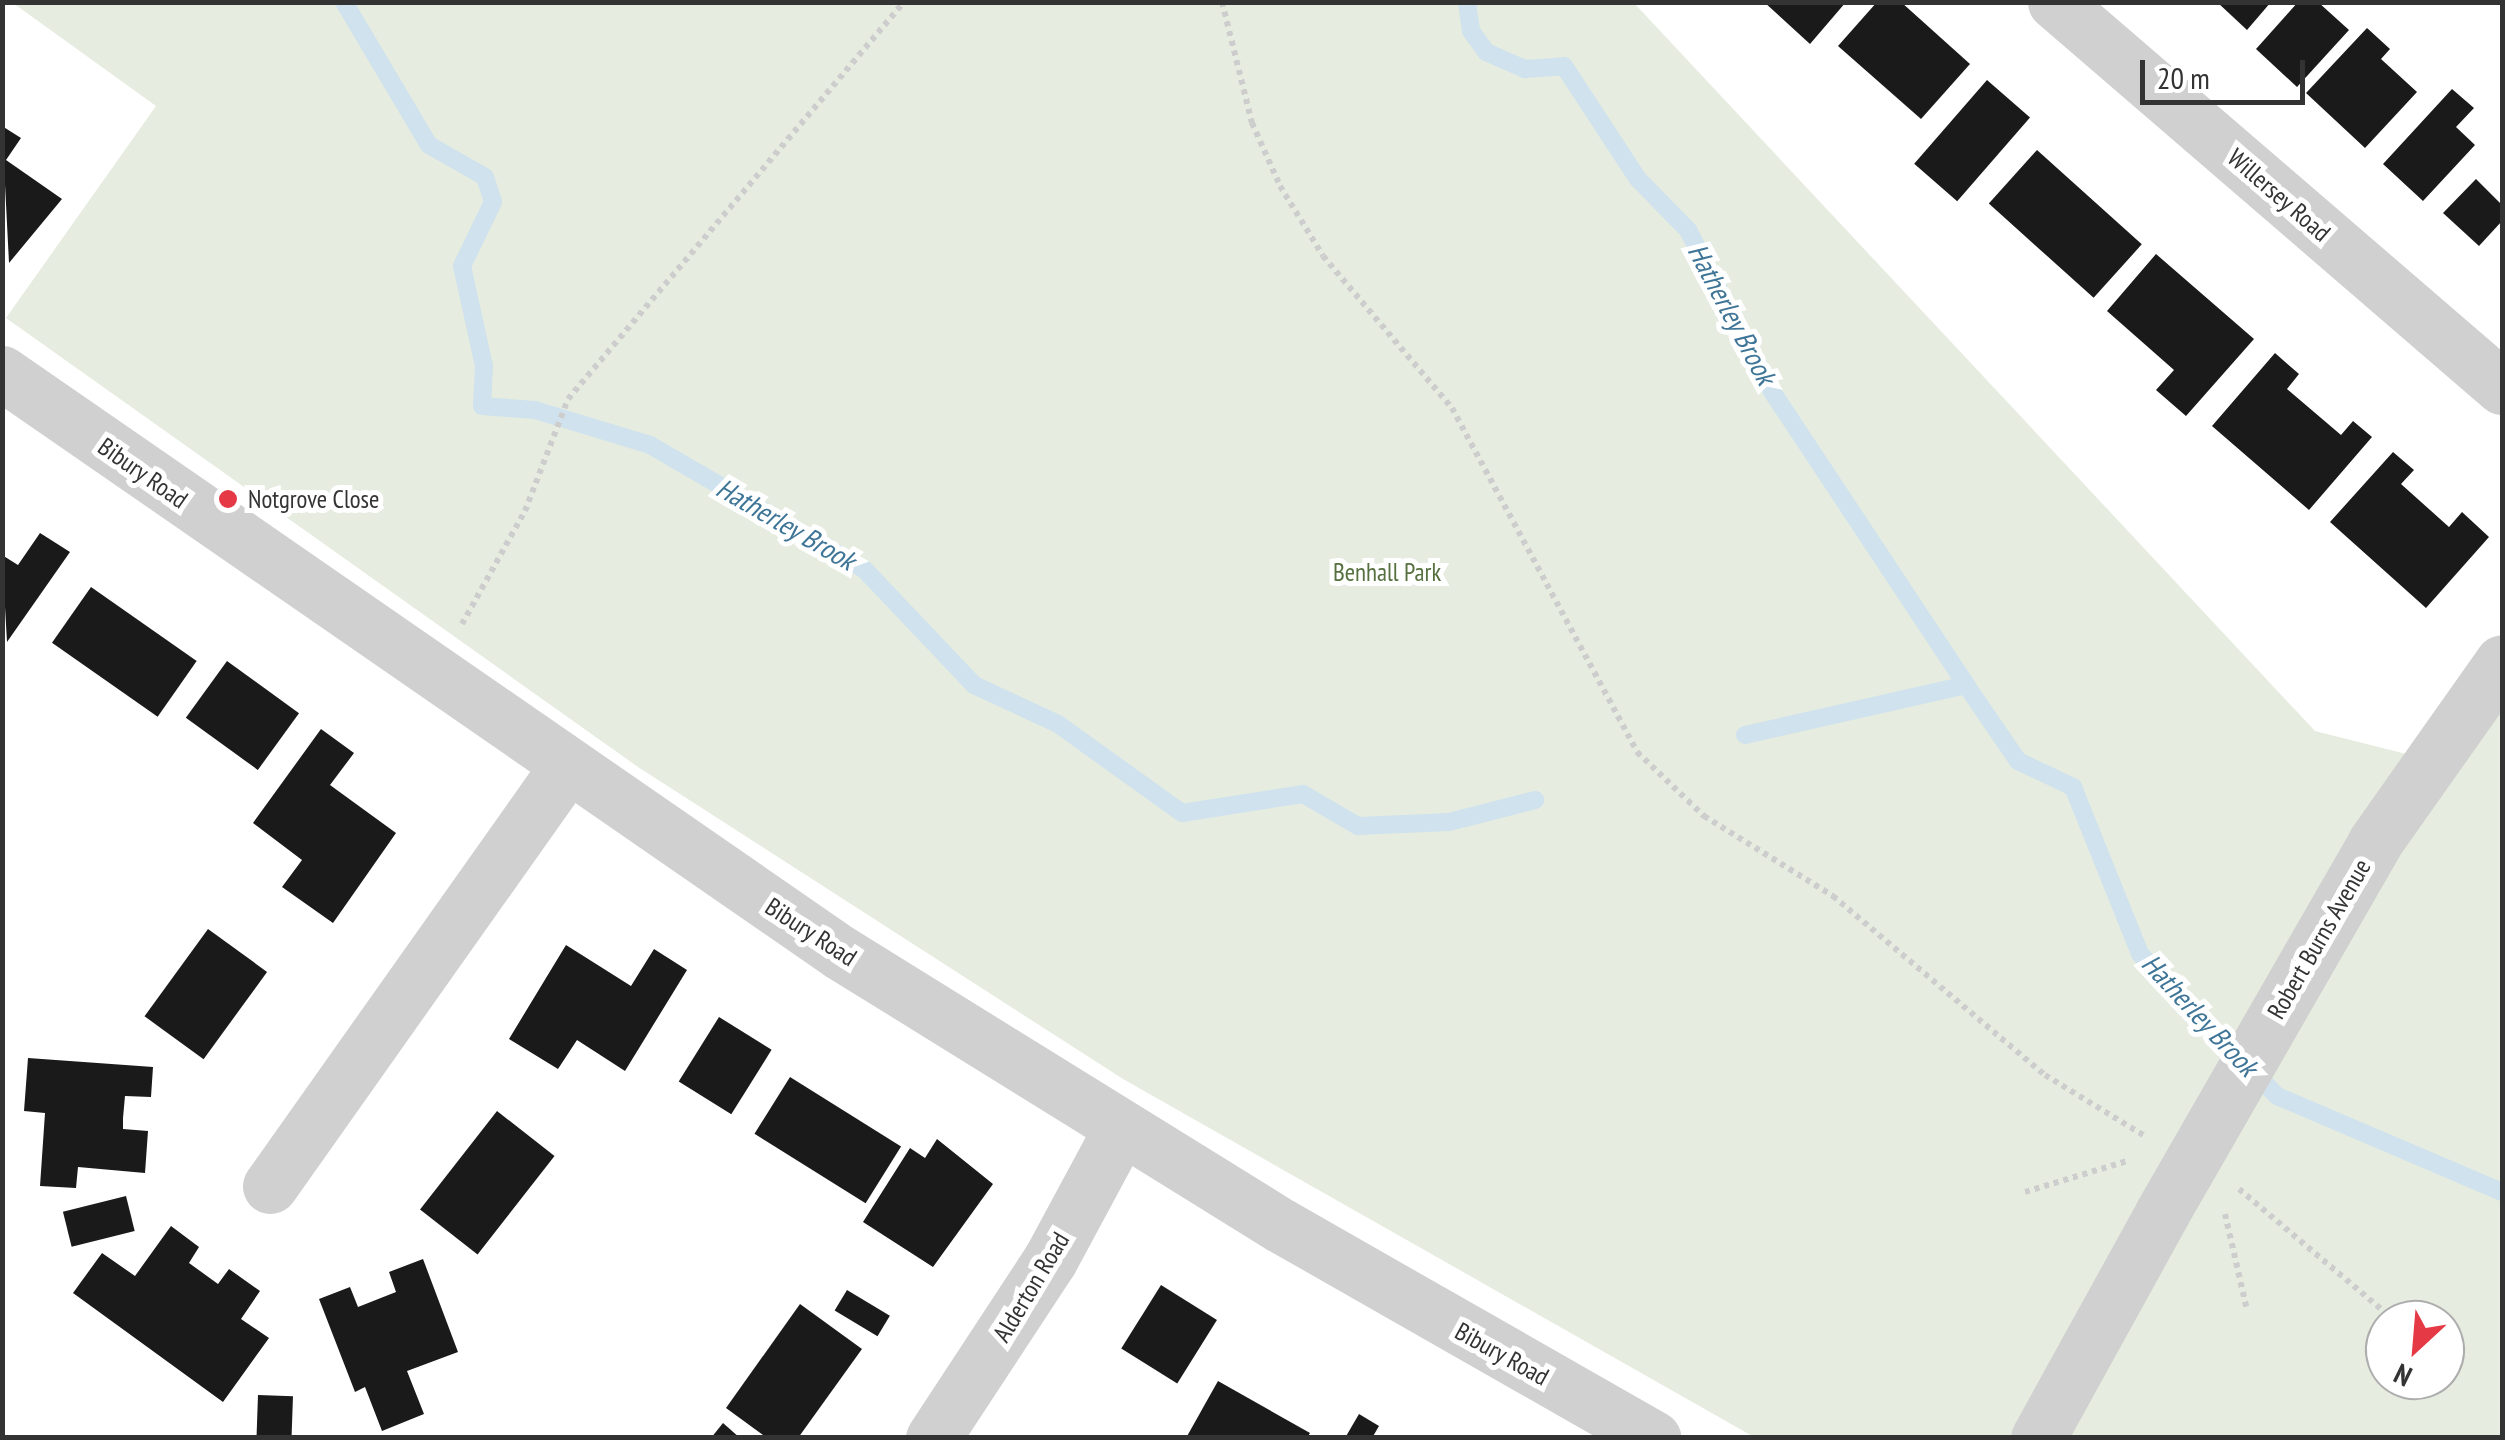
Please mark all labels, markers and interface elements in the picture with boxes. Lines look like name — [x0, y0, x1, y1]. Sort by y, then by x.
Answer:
scale bar — [2145, 40, 2310, 102]
text: 20 m — [2157, 58, 2210, 97]
street label: Willersey Road — [2221, 142, 2337, 248]
water label: Hatherley Brook — [1681, 237, 1783, 391]
street label: Bibury Road — [92, 431, 194, 515]
water label: Hatherley Brook — [710, 471, 862, 577]
place label: Notgrove Close — [248, 484, 379, 514]
marker: Notgrove Close — [217, 488, 239, 510]
park label: Benhall Park — [1333, 557, 1441, 587]
street label: Robert Burns Avenue — [2261, 854, 2377, 1024]
street label: Bibury Road — [760, 891, 862, 973]
water label: Hatherley Brook — [2135, 947, 2265, 1083]
street label: Alderton Road — [987, 1227, 1075, 1347]
north arrow — [2365, 1300, 2465, 1400]
street label: Bibury Road — [1450, 1316, 1554, 1392]
text: N — [2388, 1356, 2417, 1396]

